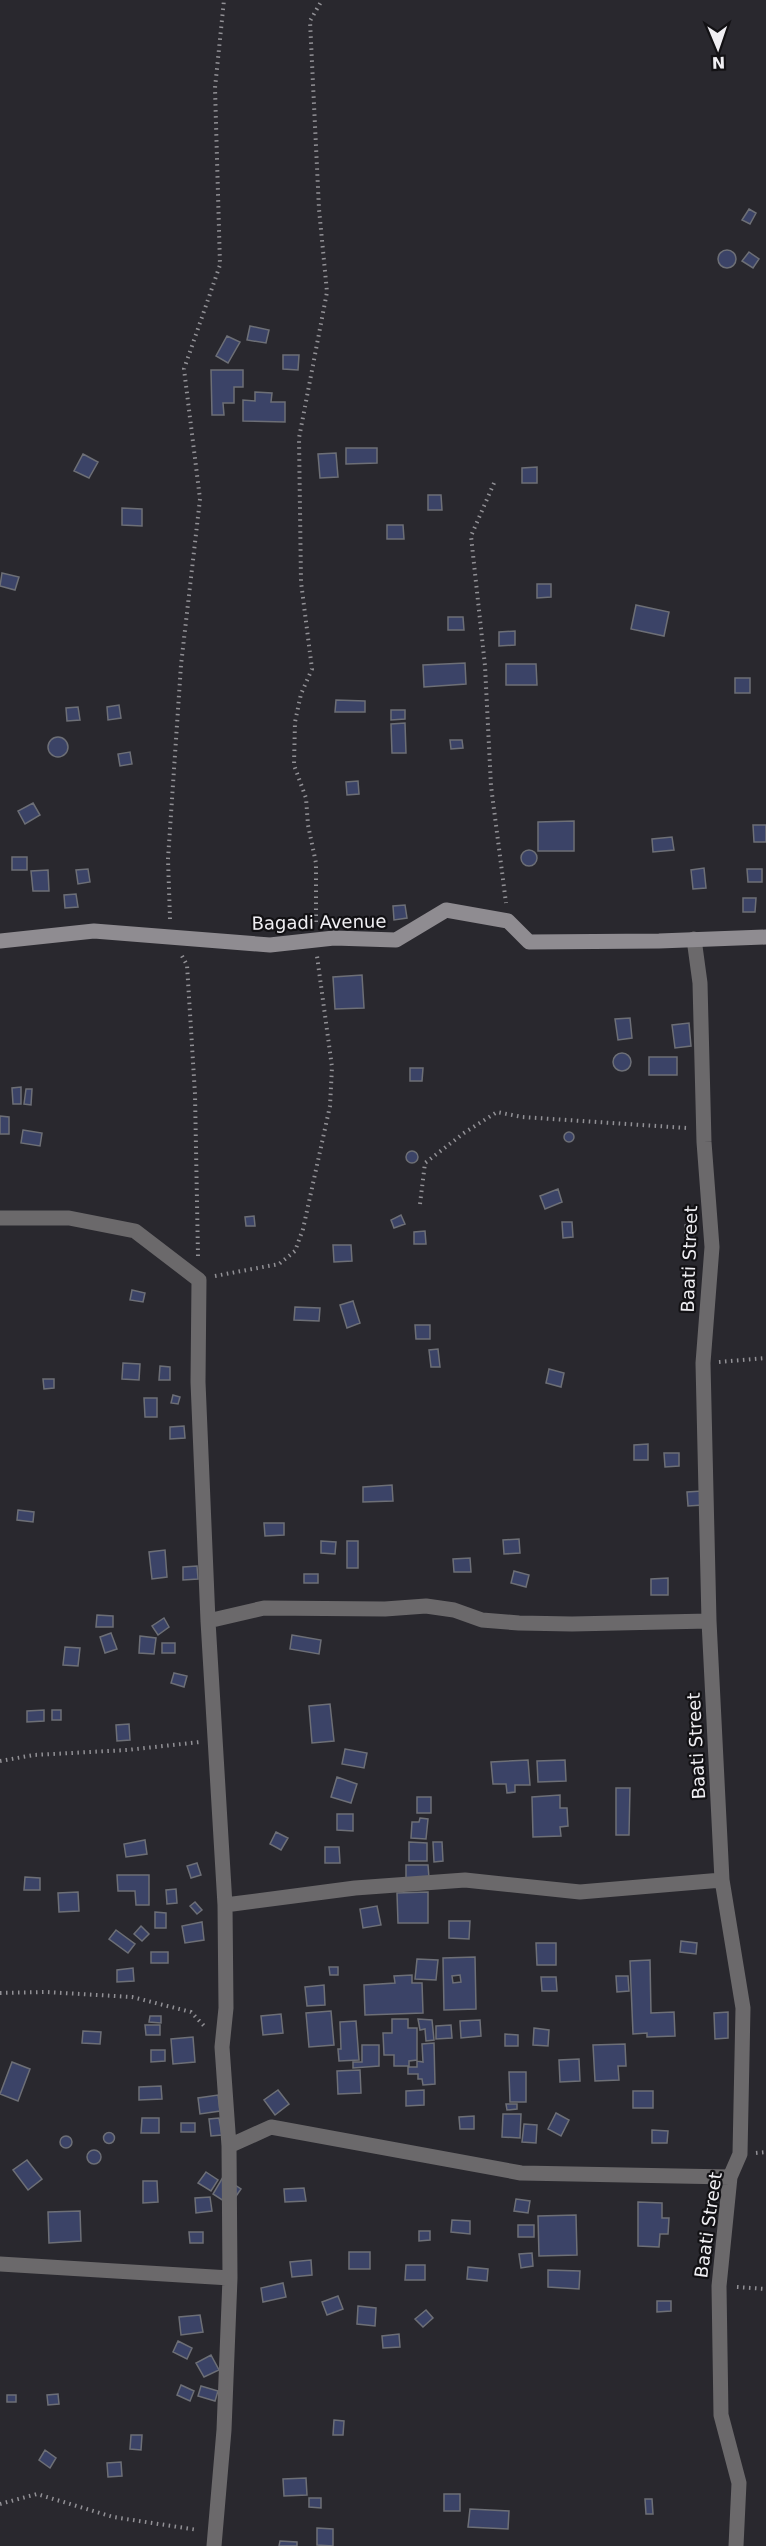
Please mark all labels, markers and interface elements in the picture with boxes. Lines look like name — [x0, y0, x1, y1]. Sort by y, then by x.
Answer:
north arrow — [688, 18, 748, 78]
text: N — [711, 53, 726, 72]
street label: Bagadi Avenue — [251, 910, 387, 934]
street label: Baati Street — [677, 1205, 701, 1313]
street label: Baati Street — [683, 1692, 709, 1800]
street label: Baati Street — [690, 2171, 726, 2279]

